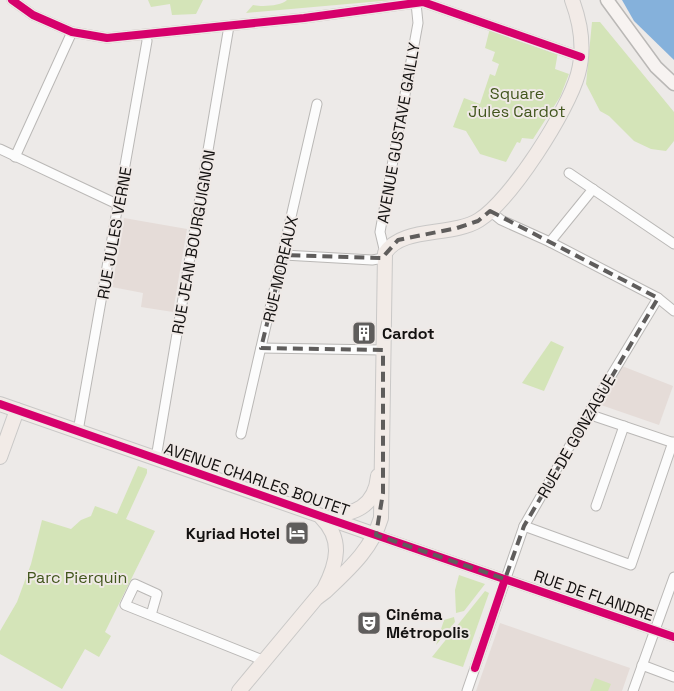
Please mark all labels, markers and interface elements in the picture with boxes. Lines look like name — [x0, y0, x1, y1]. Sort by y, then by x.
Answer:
street label: AVENUE GUSTAVE GAILLY — [372, 41, 425, 225]
park label: Square Jules Cardot — [468, 83, 566, 122]
street label: RUE JEAN BOURGUIGNON — [167, 148, 220, 336]
street label: RUE JULES VERNE — [93, 165, 136, 301]
street label: RUE MOREAUX — [258, 214, 303, 324]
building icon: Cardot — [351, 320, 377, 346]
place label: Cardot — [382, 323, 435, 344]
street label: RUE DE GONZAGUE — [533, 371, 620, 502]
street label: AVENUE CHARLES BOUTET — [161, 438, 352, 521]
hotel icon: Kyriad Hotel — [284, 520, 310, 546]
place label: Kyriad Hotel — [186, 523, 280, 544]
street label: RUE DE FLANDRE — [531, 565, 657, 626]
park label: Parc Pierquin — [27, 567, 127, 588]
place label: Cinéma Métropolis — [386, 604, 469, 643]
theatre icon: Cinéma Métropolis — [356, 610, 382, 636]

